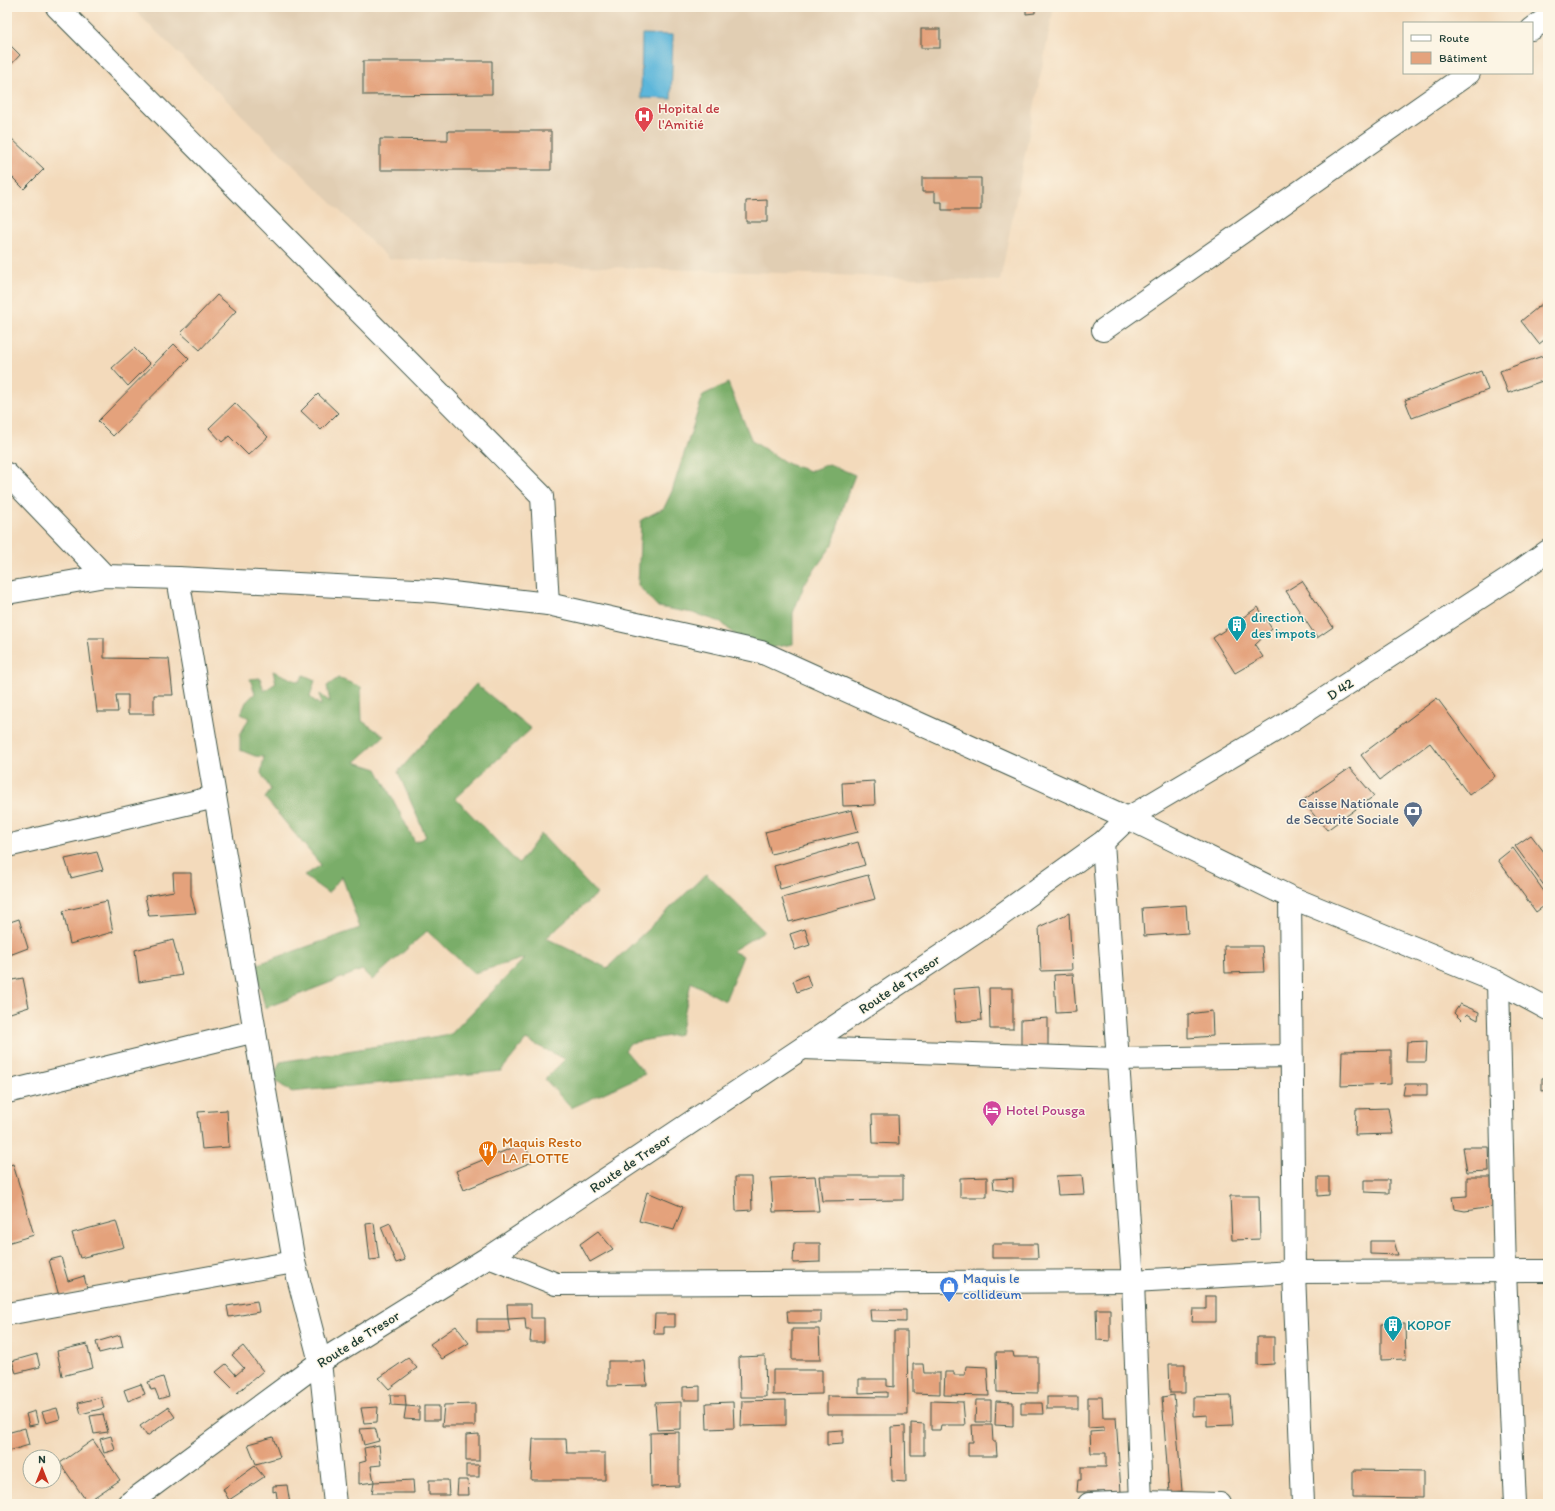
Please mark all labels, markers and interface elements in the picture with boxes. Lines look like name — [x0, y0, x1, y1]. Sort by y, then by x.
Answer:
legend — [1403, 22, 1533, 74]
text: Route — [1439, 31, 1469, 45]
text: Bâtiment — [1439, 51, 1488, 65]
place label: Hopital de l'Amitié — [658, 100, 720, 133]
hospital icon: Hopital de l'Amitié — [633, 105, 655, 133]
place label: direction des impots — [1251, 609, 1316, 642]
building icon: direction des impots — [1226, 614, 1248, 642]
street label: D 42 — [1324, 674, 1357, 704]
place label: Caisse Nationale de Securite Sociale — [1286, 795, 1399, 828]
bank icon: Caisse Nationale de Securite Sociale — [1402, 800, 1424, 828]
street label: Route de Tresor — [855, 951, 944, 1018]
hotel icon: Hotel Pousga — [981, 1099, 1003, 1127]
place label: Hotel Pousga — [1006, 1102, 1085, 1119]
street label: Route de Tresor — [586, 1130, 675, 1197]
place label: Maquis Resto LA FLOTTE — [502, 1134, 582, 1167]
restaurant icon: Maquis Resto LA FLOTTE — [477, 1139, 499, 1167]
place label: Maquis le collideum — [963, 1270, 1022, 1303]
shop icon: Maquis le collideum — [938, 1275, 960, 1303]
street label: Route de Tresor — [314, 1307, 403, 1372]
building icon: KOPOF — [1382, 1314, 1404, 1342]
place label: KOPOF — [1407, 1317, 1452, 1334]
north arrow — [22, 1449, 62, 1489]
text: N — [38, 1453, 46, 1466]

